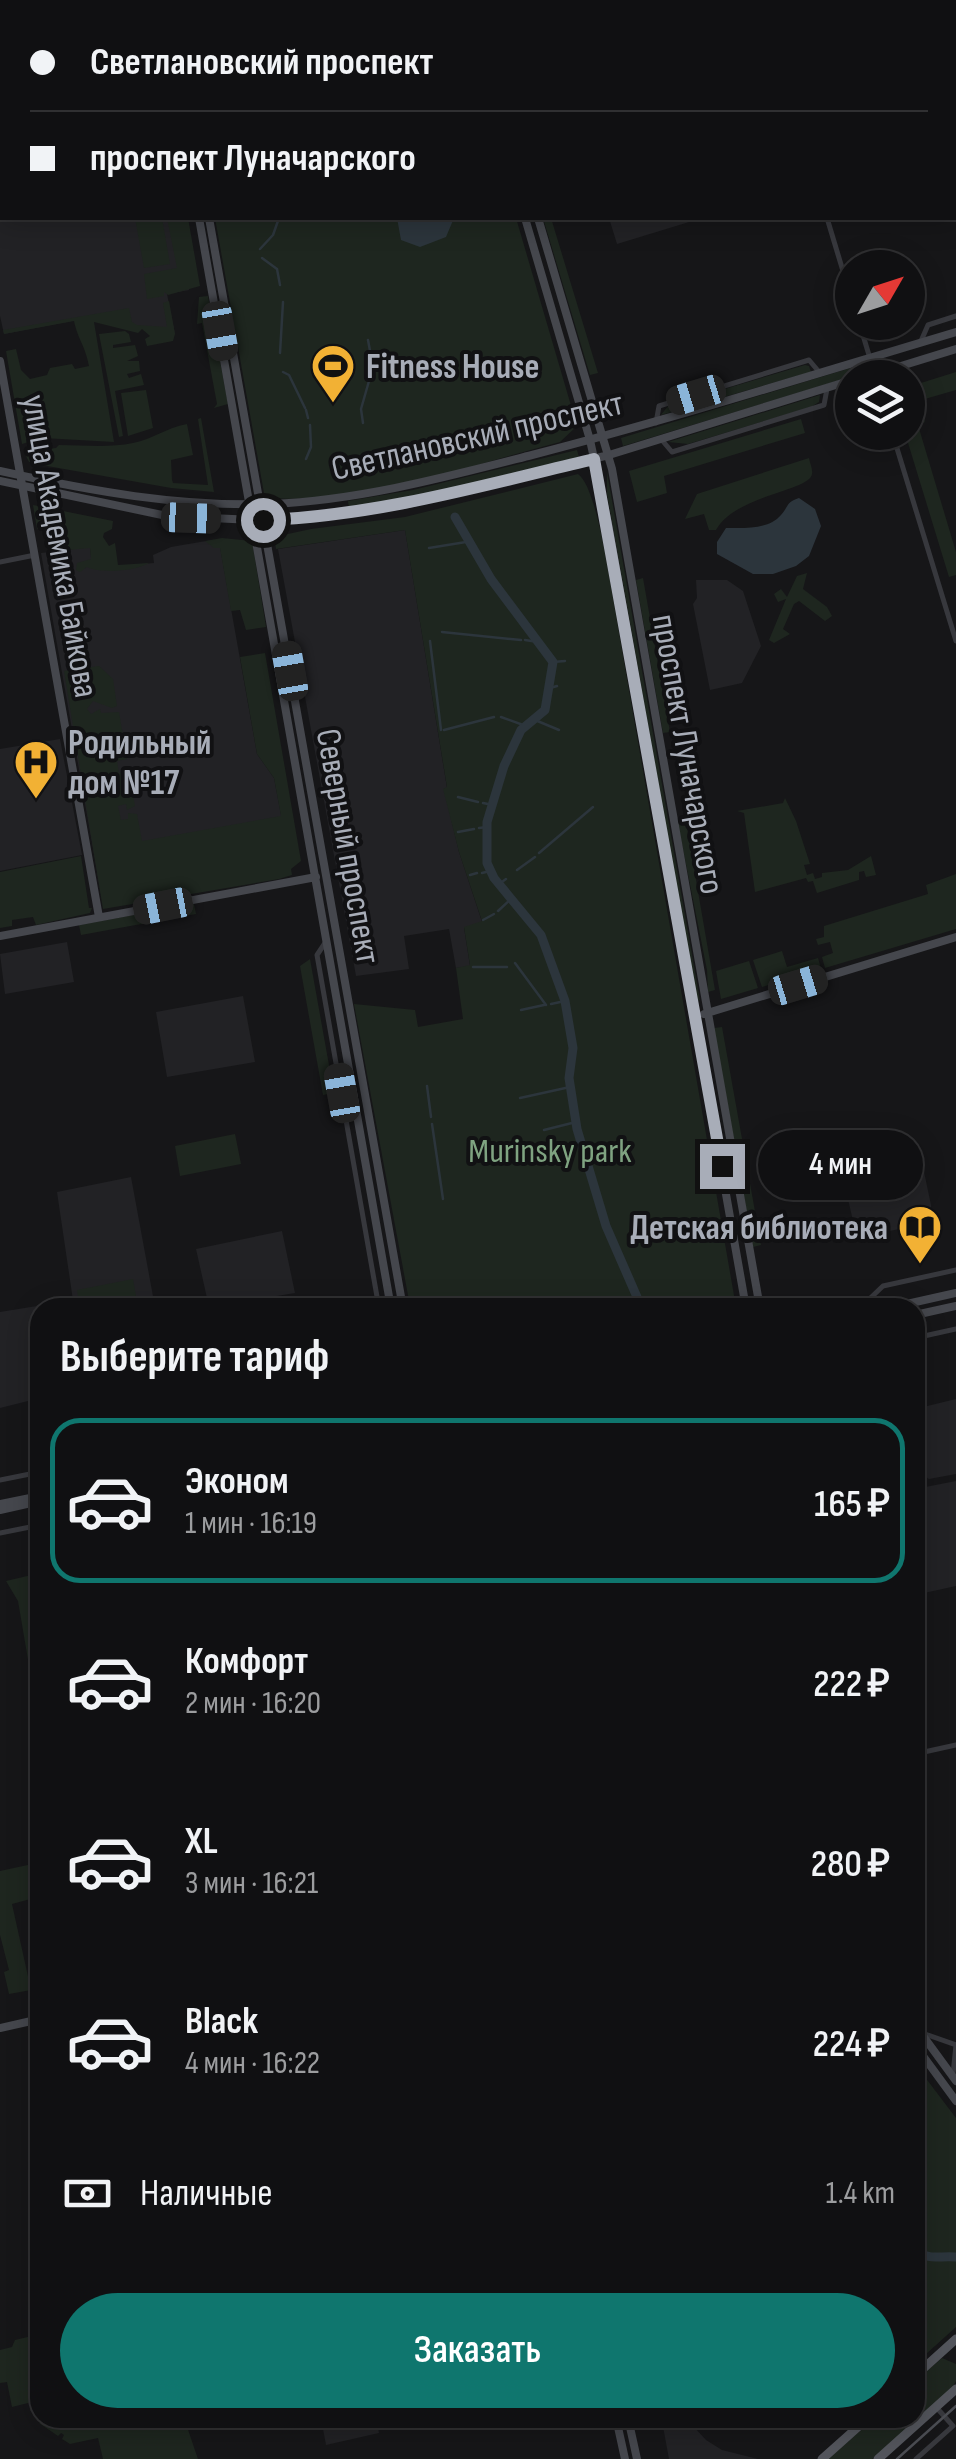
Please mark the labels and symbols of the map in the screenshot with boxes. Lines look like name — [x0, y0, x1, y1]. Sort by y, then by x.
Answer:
north arrow — [835, 250, 925, 340]
car — [200, 299, 240, 363]
sports icon: Fitness House — [310, 343, 356, 404]
place label: Fitness House — [366, 346, 539, 389]
car — [663, 372, 729, 418]
street label: Светлановский проспект — [327, 382, 627, 491]
street label: улица Академика Байкова — [12, 391, 107, 701]
route start — [241, 498, 286, 543]
car — [160, 502, 222, 534]
street label: проспект Луначарского — [642, 611, 733, 898]
car — [270, 639, 310, 703]
place label: Родильный дом №17 — [68, 722, 211, 805]
street label: Северный проспект — [306, 726, 389, 967]
hospital icon: Родильный дом №17 — [13, 739, 59, 800]
car — [131, 886, 195, 926]
car — [765, 962, 831, 1008]
car — [322, 1061, 362, 1125]
park label: Murinsky park — [468, 1130, 632, 1173]
callout: 4 мин — [757, 1131, 922, 1201]
route end — [700, 1144, 745, 1189]
library icon: Детская библиотека — [897, 1204, 943, 1265]
place label: Детская библиотека — [630, 1207, 888, 1250]

